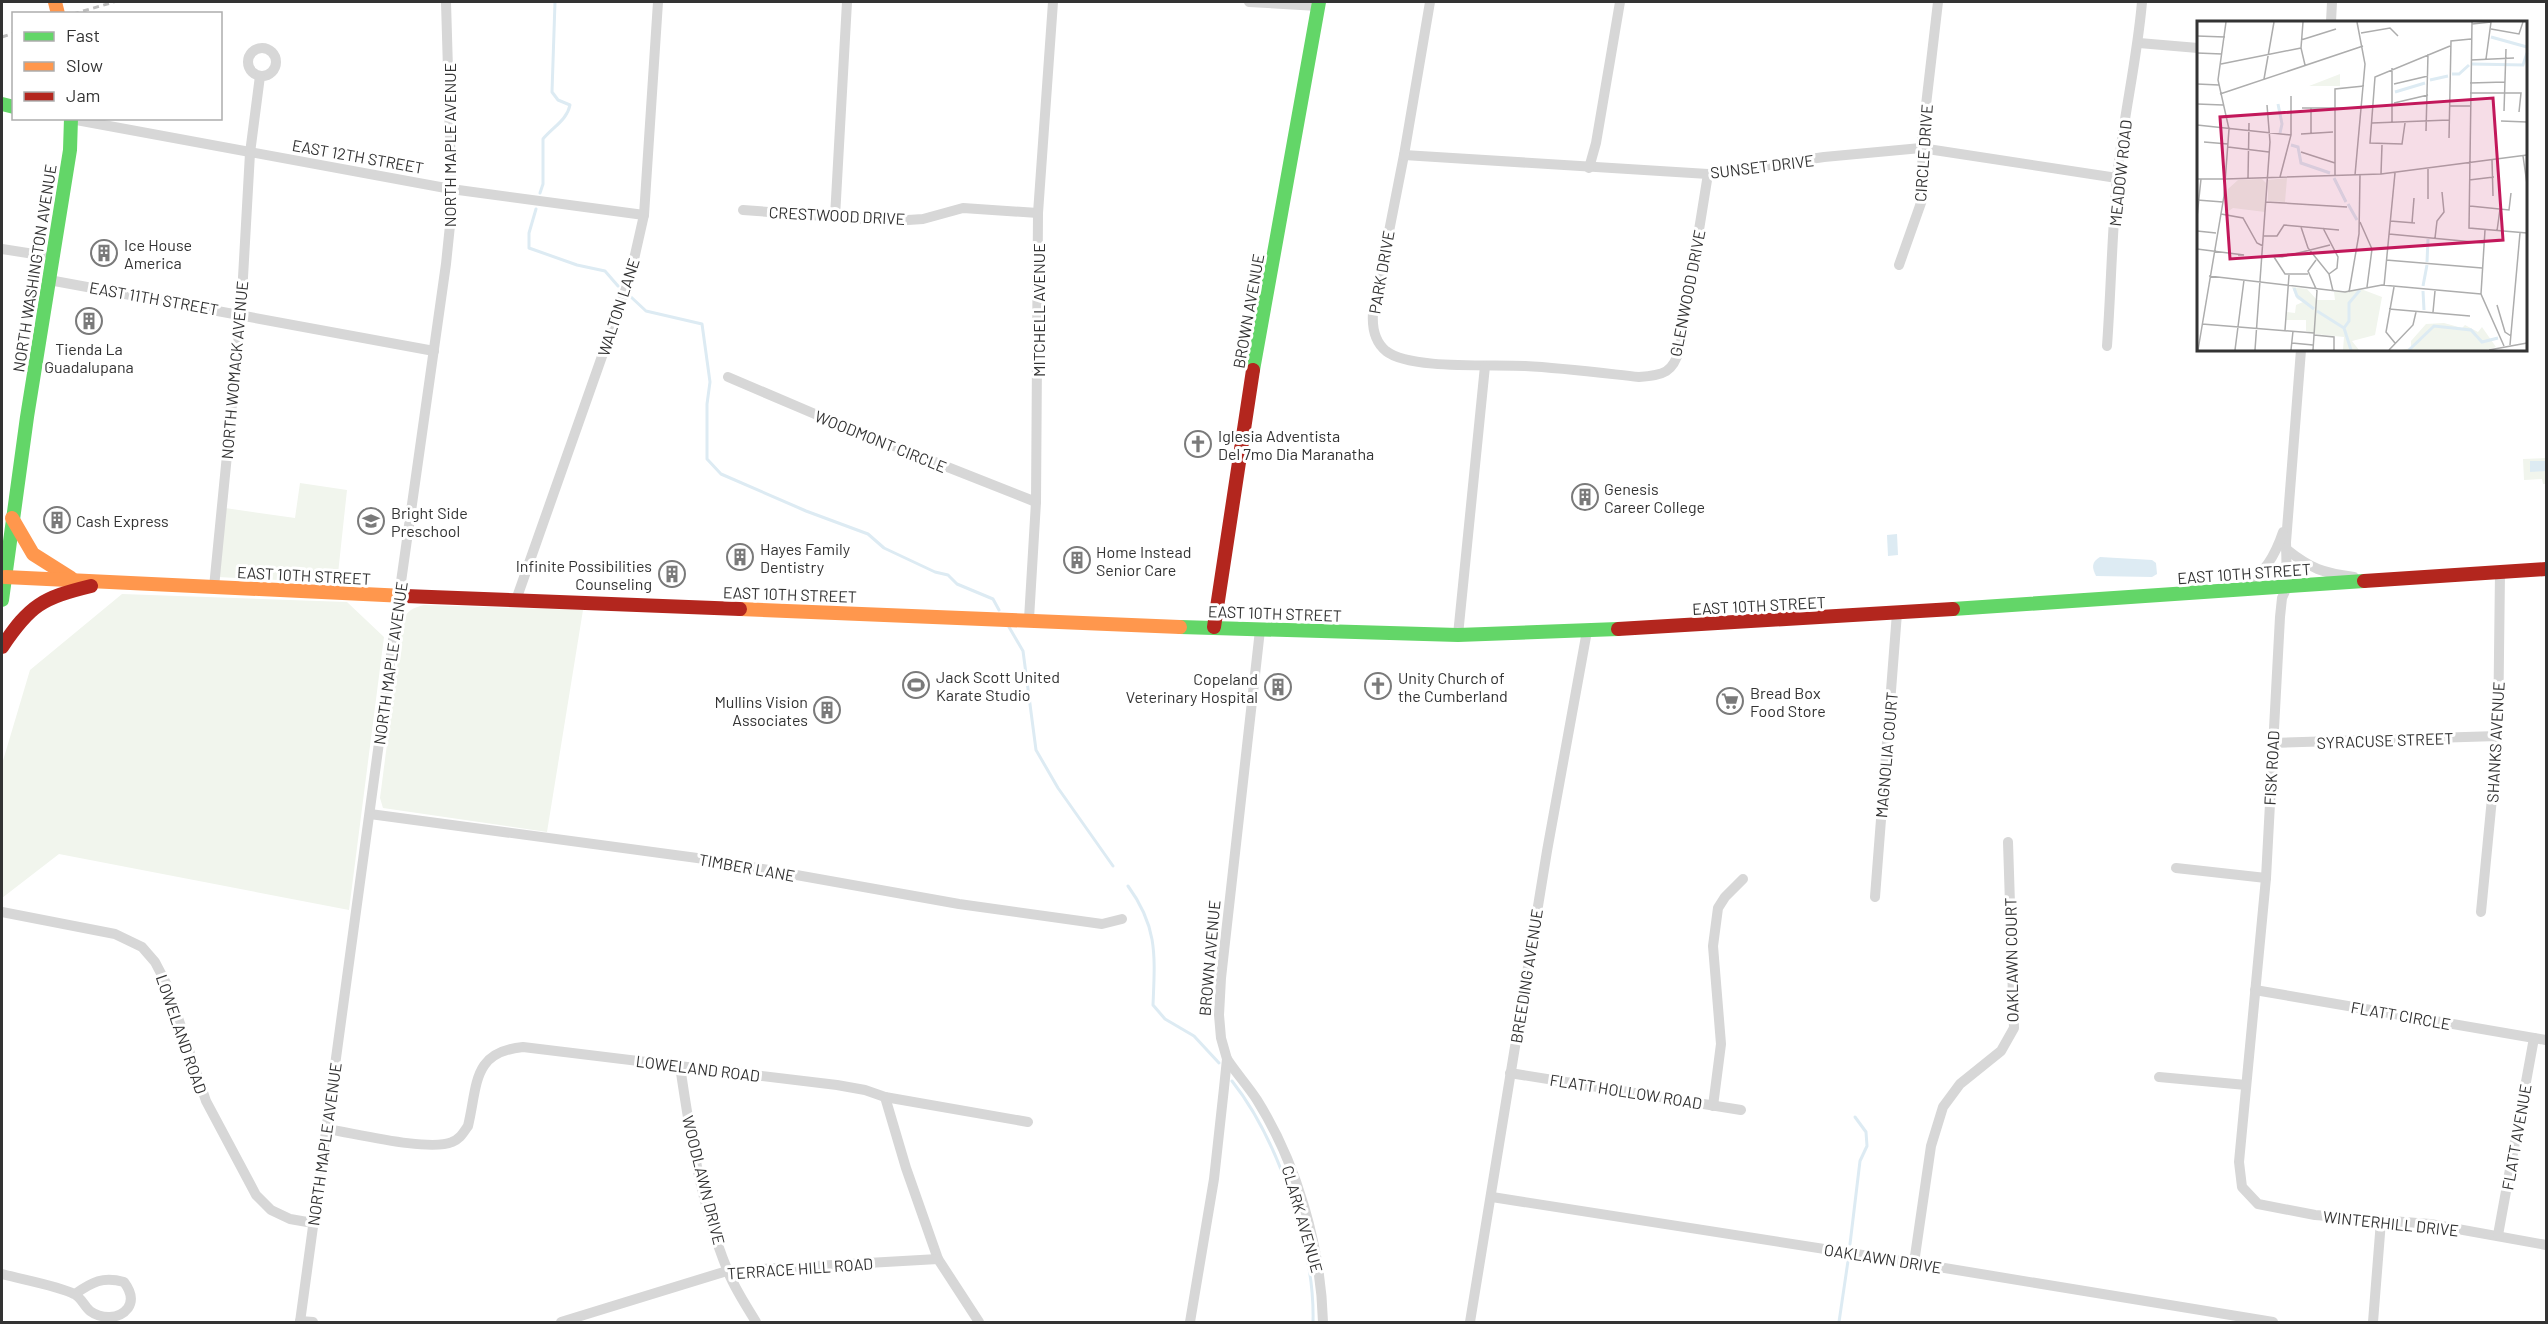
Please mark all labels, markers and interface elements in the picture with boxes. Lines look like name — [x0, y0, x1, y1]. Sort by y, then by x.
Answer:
legend — [12, 12, 222, 120]
inset map — [2197, 21, 2527, 351]
text: Fast — [66, 24, 100, 46]
text: Slow — [66, 54, 103, 76]
street label: NORTH MAPLE AVENUE — [440, 63, 459, 227]
text: Jam — [66, 84, 100, 106]
street label: CIRCLE DRIVE — [1910, 103, 1936, 203]
street label: MEADOW ROAD — [2105, 119, 2135, 227]
street label: EAST 12TH STREET — [291, 135, 425, 177]
street label: SUNSET DRIVE — [1709, 150, 1815, 182]
street label: NORTH WASHINGTON AVENUE — [8, 163, 60, 373]
street label: CRESTWOOD DRIVE — [768, 202, 906, 228]
street label: GLENWOOD DRIVE — [1665, 228, 1709, 358]
street label: PARK DRIVE — [1364, 229, 1398, 315]
place label: Ice House America — [124, 235, 192, 272]
building icon: Ice House America — [89, 238, 119, 268]
street label: MITCHELL AVENUE — [1029, 243, 1048, 377]
street label: BROWN AVENUE — [1229, 252, 1267, 370]
street label: WALTON LANE — [593, 256, 643, 358]
street label: EAST 11TH STREET — [88, 277, 220, 319]
street label: NORTH WOMACK AVENUE — [217, 280, 251, 460]
building icon: Tienda La Guadalupana — [74, 306, 104, 336]
place label: Tienda La Guadalupana — [44, 339, 134, 376]
street label: WOODMONT CIRCLE — [812, 406, 950, 476]
place label: Iglesia Adventista Del 7mo Dia Maranatha — [1218, 426, 1374, 463]
church icon: Iglesia Adventista Del 7mo Dia Maranatha — [1183, 429, 1213, 459]
place label: Genesis Career College — [1604, 479, 1705, 516]
building icon: Genesis Career College — [1570, 482, 1600, 512]
place label: Bright Side Preschool — [391, 503, 468, 540]
building icon: Cash Express — [42, 505, 72, 535]
school or university icon: Bright Side Preschool — [356, 506, 386, 536]
place label: Cash Express — [76, 511, 169, 530]
place label: Hayes Family Dentistry — [760, 539, 851, 576]
building icon: Hayes Family Dentistry — [725, 542, 755, 572]
place label: Home Instead Senior Care — [1096, 542, 1191, 579]
building icon: Home Instead Senior Care — [1062, 545, 1092, 575]
place label: Infinite Possibilities Counseling — [516, 556, 652, 593]
building icon: Infinite Possibilities Counseling — [657, 559, 687, 589]
street label: EAST 10TH STREET — [2177, 559, 2311, 587]
street label: EAST 10TH STREET — [237, 562, 371, 588]
street label: NORTH MAPLE AVENUE — [369, 580, 411, 746]
street label: EAST 10TH STREET — [723, 582, 857, 606]
street label: EAST 10TH STREET — [1692, 592, 1826, 618]
street label: EAST 10TH STREET — [1208, 601, 1342, 625]
place label: Jack Scott United Karate Studio — [936, 667, 1060, 704]
place label: Unity Church of the Cumberland — [1398, 668, 1508, 705]
place label: Copeland Veterinary Hospital — [1126, 669, 1258, 706]
sports icon: Jack Scott United Karate Studio — [901, 670, 931, 700]
church icon: Unity Church of the Cumberland — [1363, 671, 1393, 701]
building icon: Copeland Veterinary Hospital — [1263, 672, 1293, 702]
street label: SHANKS AVENUE — [2482, 681, 2508, 803]
place label: Bread Box Food Store — [1750, 683, 1826, 720]
supermarket icon: Bread Box Food Store — [1715, 686, 1745, 716]
street label: MAGNOLIA COURT — [1871, 691, 1901, 819]
place label: Mullins Vision Associates — [714, 692, 808, 729]
building icon: Mullins Vision Associates — [812, 695, 842, 725]
street label: SYRACUSE STREET — [2316, 728, 2454, 752]
street label: FISK ROAD — [2260, 730, 2282, 806]
street label: TIMBER LANE — [698, 849, 796, 885]
street label: OAKLAWN COURT — [2000, 897, 2022, 1023]
street label: BROWN AVENUE — [1194, 899, 1224, 1017]
street label: BREEDING AVENUE — [1506, 907, 1546, 1045]
street label: LOWELAND ROAD — [153, 972, 211, 1096]
street label: FLATT CIRCLE — [2350, 997, 2452, 1033]
street label: LOWELAND ROAD — [635, 1051, 761, 1085]
street label: NORTH MAPLE AVENUE — [303, 1061, 345, 1227]
street label: FLATT HOLLOW ROAD — [1549, 1070, 1703, 1112]
street label: FLATT AVENUE — [2497, 1082, 2535, 1192]
street label: WOODLAWN DRIVE — [679, 1113, 729, 1247]
street label: CLARK AVENUE — [1279, 1163, 1327, 1275]
street label: WINTERHILL DRIVE — [2322, 1206, 2460, 1240]
street label: OAKLAWN DRIVE — [1823, 1239, 1943, 1277]
street label: TERRACE HILL ROAD — [726, 1253, 874, 1283]

